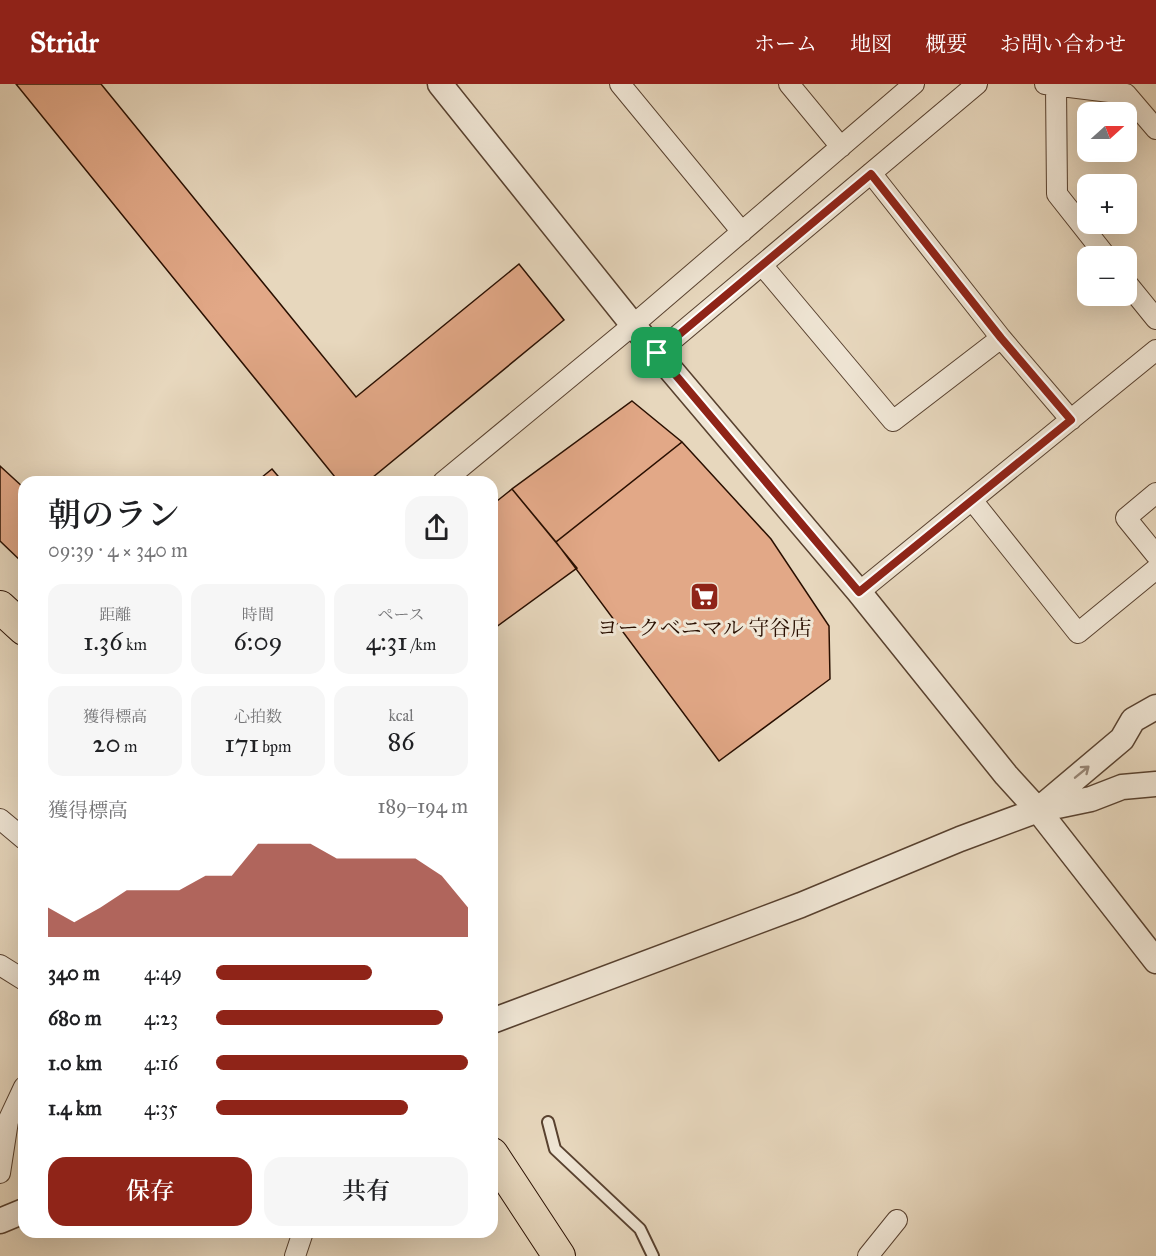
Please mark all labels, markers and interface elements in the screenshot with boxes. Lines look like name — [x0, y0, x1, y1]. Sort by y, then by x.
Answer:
text: Stridr — [30, 25, 99, 60]
text: ホーム — [754, 31, 817, 57]
text: 地図 — [850, 31, 892, 57]
text: 概要 — [925, 31, 967, 57]
text: お問い合わせ — [1000, 31, 1126, 57]
north arrow — [1077, 102, 1137, 162]
map controls — [1077, 102, 1137, 306]
button: + — [1077, 174, 1137, 234]
button: − — [1077, 246, 1137, 306]
pin — [631, 327, 682, 378]
icon: arrive — [640, 336, 673, 369]
text: 朝のラン — [48, 495, 180, 535]
button: share — [405, 496, 468, 559]
text: 09:39 · 4 × 340 m — [48, 538, 188, 562]
supermarket icon: ヨークベニマル 守谷店 — [688, 581, 720, 613]
text: 距離 — [99, 605, 131, 624]
text: 時間 — [242, 605, 274, 624]
text: ペース — [377, 605, 425, 624]
place label: ヨークベニマル 守谷店 — [597, 615, 811, 641]
text: 1.36 — [83, 625, 123, 657]
text: 6:09 — [234, 625, 282, 657]
text: 4:31 — [366, 625, 408, 657]
text: km — [123, 635, 147, 654]
text: /km — [408, 635, 436, 654]
text: kcal — [388, 706, 414, 725]
text: 獲得標高 — [83, 707, 147, 726]
text: 心拍数 — [234, 707, 282, 726]
text: 86 — [387, 725, 415, 757]
text: 20 — [93, 727, 121, 759]
text: 171 — [224, 727, 259, 759]
text: m — [121, 737, 137, 756]
text: bpm — [259, 737, 292, 756]
one-way arrow — [1073, 765, 1089, 778]
text: 189–194 m — [378, 794, 468, 818]
text: 獲得標高 — [48, 798, 128, 822]
text: 340 m — [48, 961, 100, 985]
text: 4:49 — [144, 961, 182, 985]
text: 680 m — [48, 1006, 102, 1030]
text: 4:23 — [144, 1006, 178, 1030]
text: 1.0 km — [48, 1051, 102, 1075]
text: 4:16 — [144, 1051, 178, 1075]
text: 1.4 km — [48, 1096, 102, 1120]
text: 4:35 — [144, 1096, 177, 1120]
button: 保存 — [48, 1157, 252, 1226]
button: 共有 — [264, 1157, 468, 1226]

